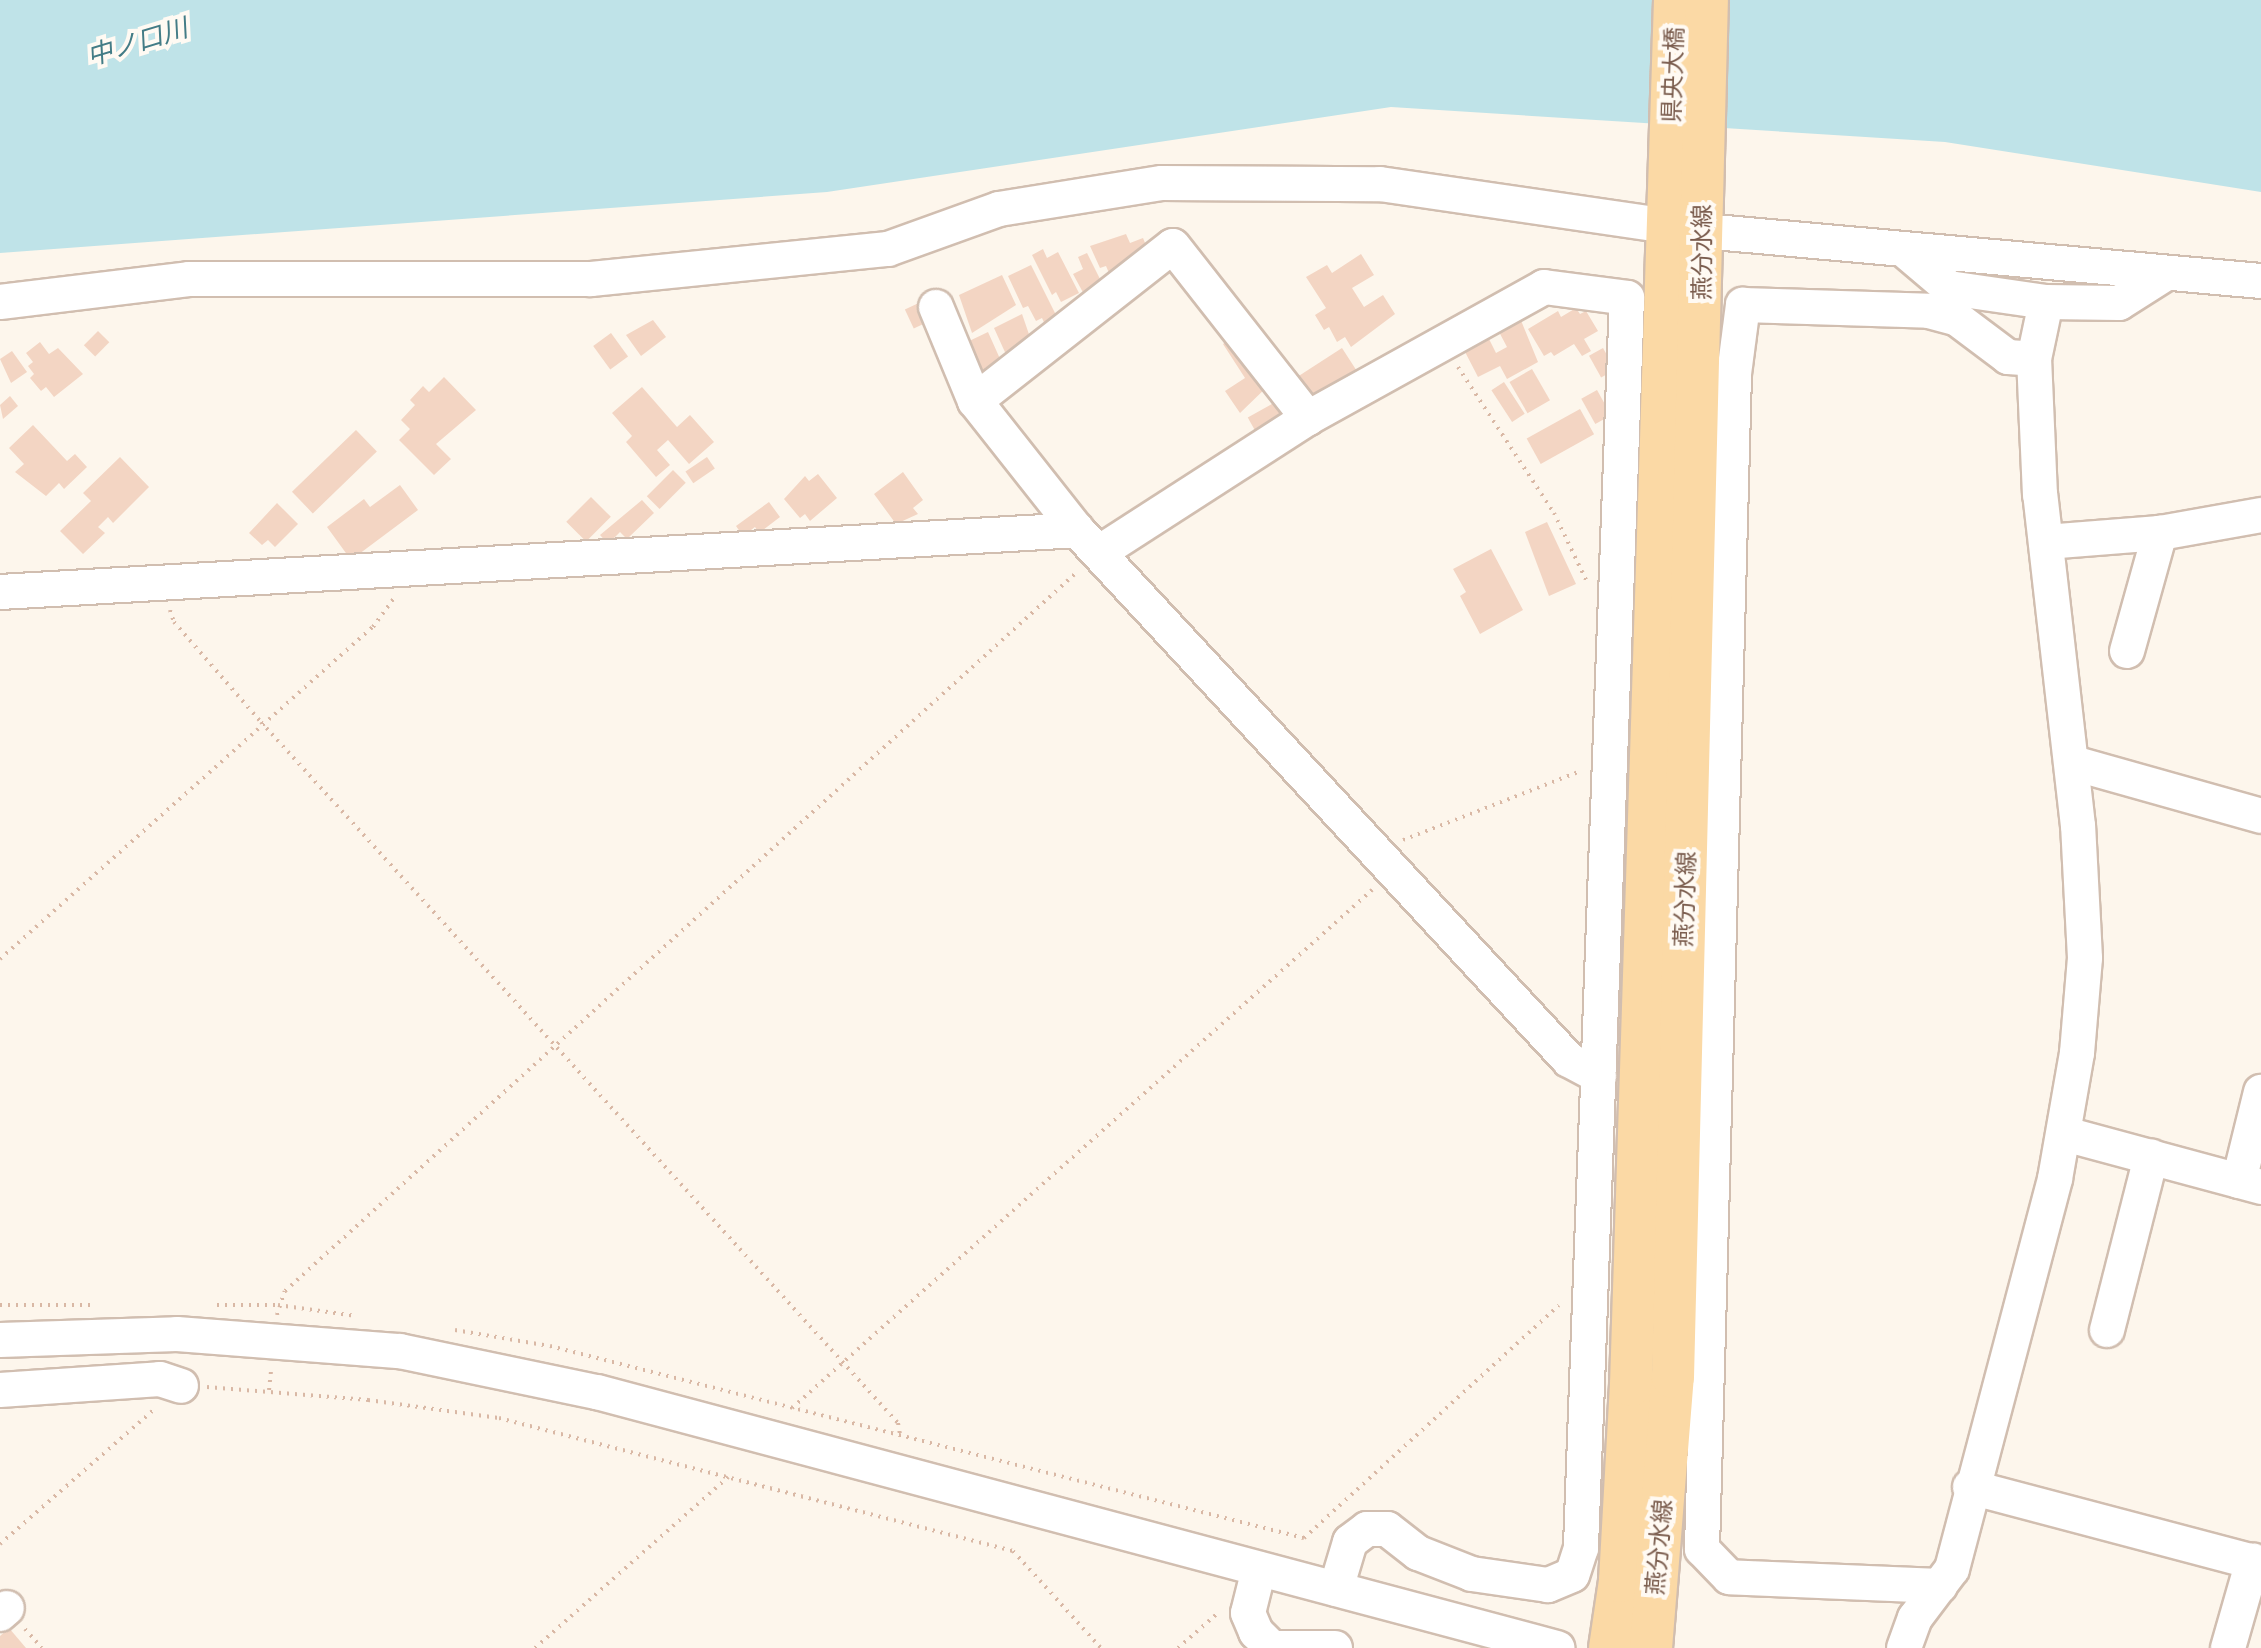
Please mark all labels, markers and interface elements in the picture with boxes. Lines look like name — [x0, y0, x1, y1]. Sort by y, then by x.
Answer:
water label: 中ノ口川 — [83, 12, 191, 72]
street label: 県央大橋 — [1657, 27, 1689, 123]
street label: 燕分水線 — [1688, 204, 1716, 300]
street label: 燕分水線 — [1669, 851, 1701, 947]
street label: 燕分水線 — [1640, 1498, 1678, 1596]

